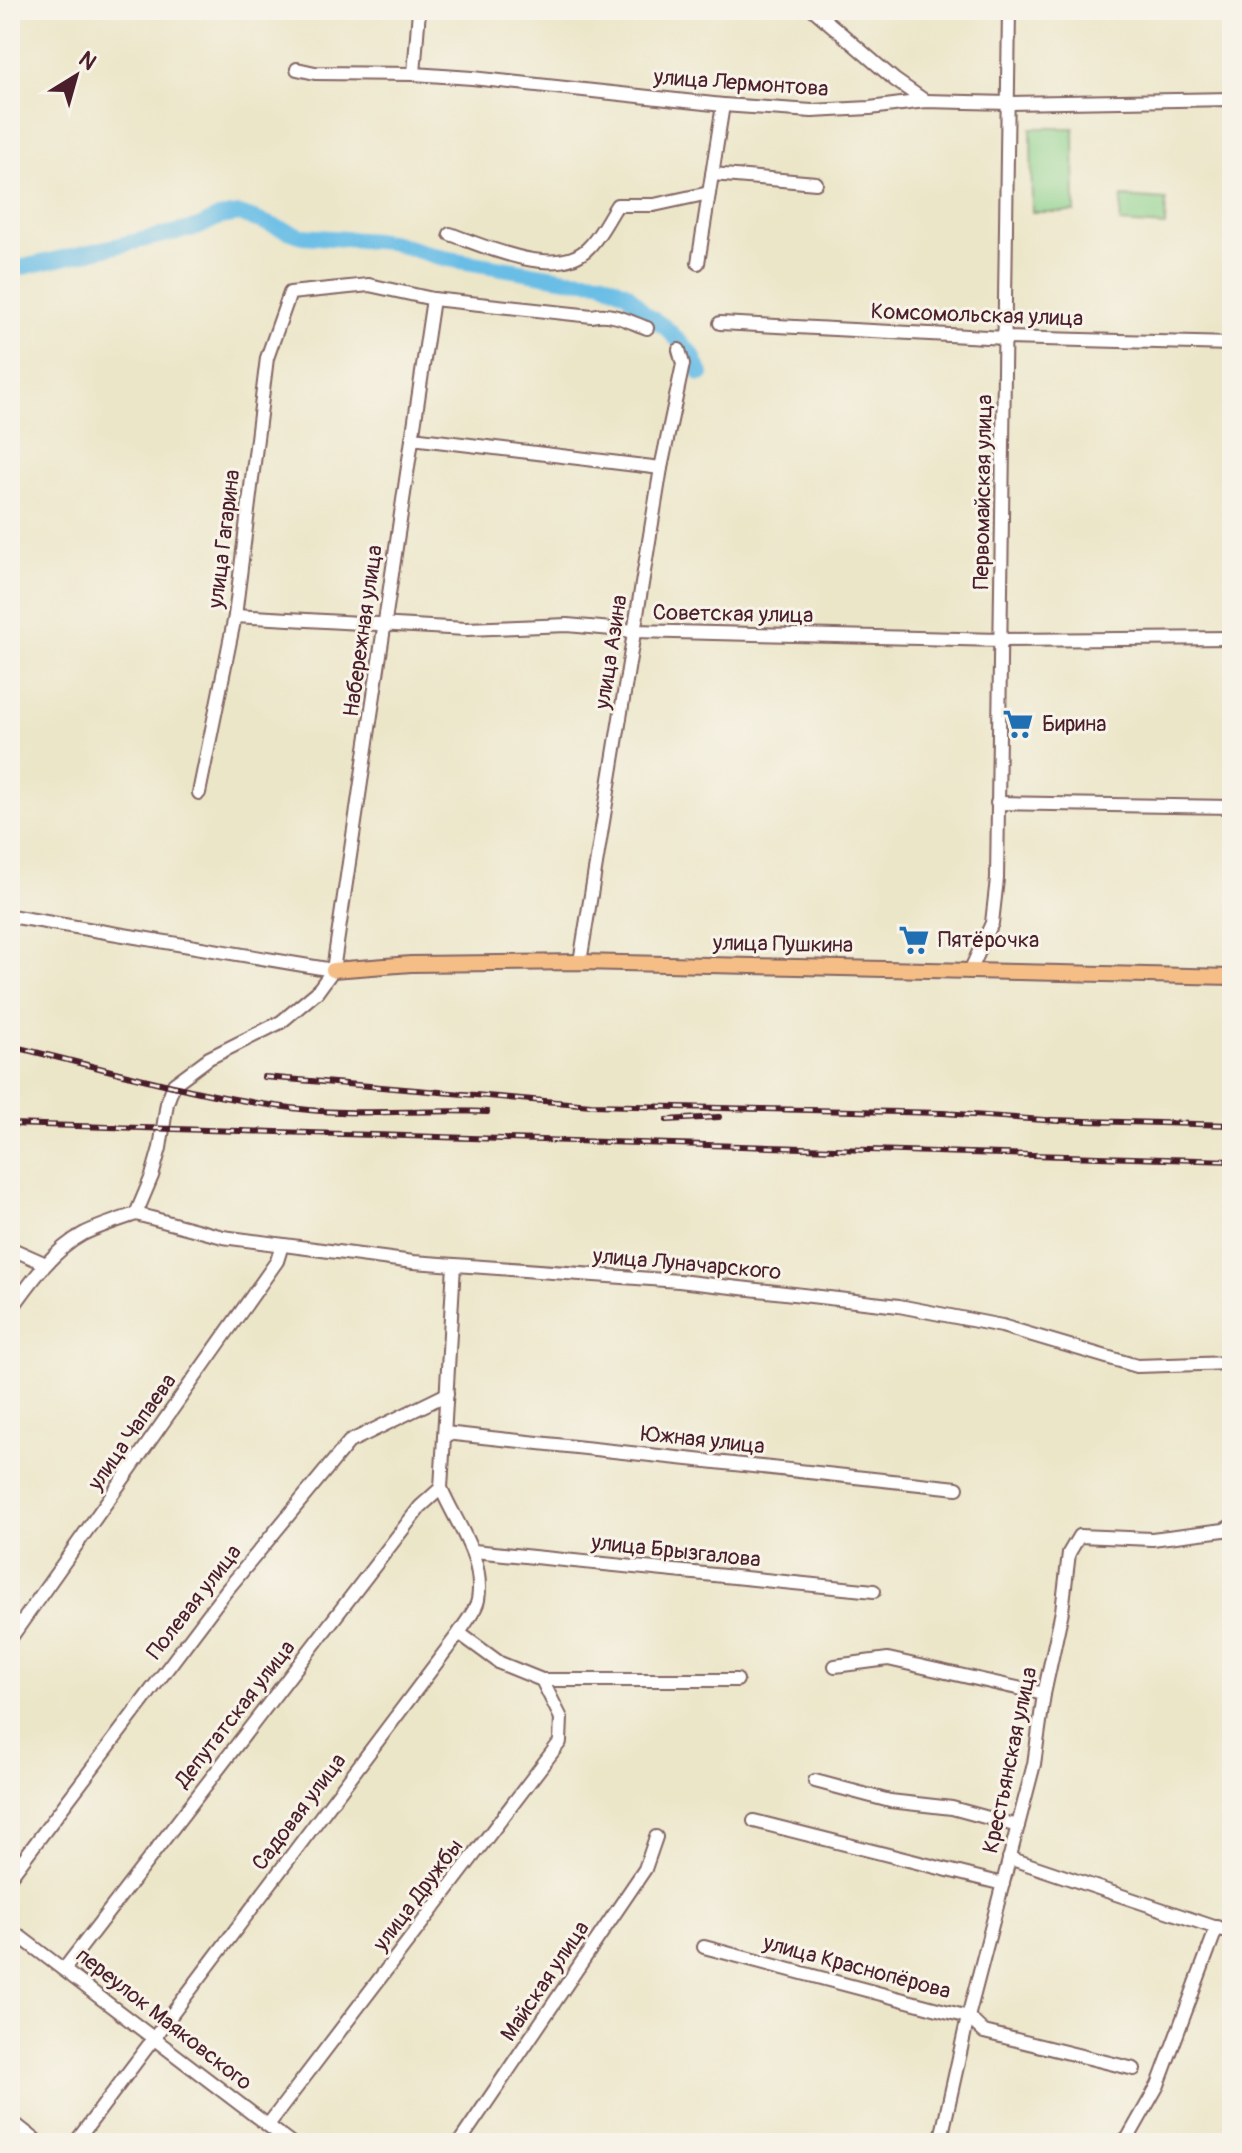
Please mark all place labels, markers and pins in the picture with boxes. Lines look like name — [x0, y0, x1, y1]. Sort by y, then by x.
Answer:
supermarket icon: Бирина — [1001, 707, 1035, 741]
place label: Бирина — [1042, 710, 1106, 738]
supermarket icon: Пятёрочка — [897, 923, 931, 957]
place label: Пятёрочка — [938, 926, 1039, 954]

